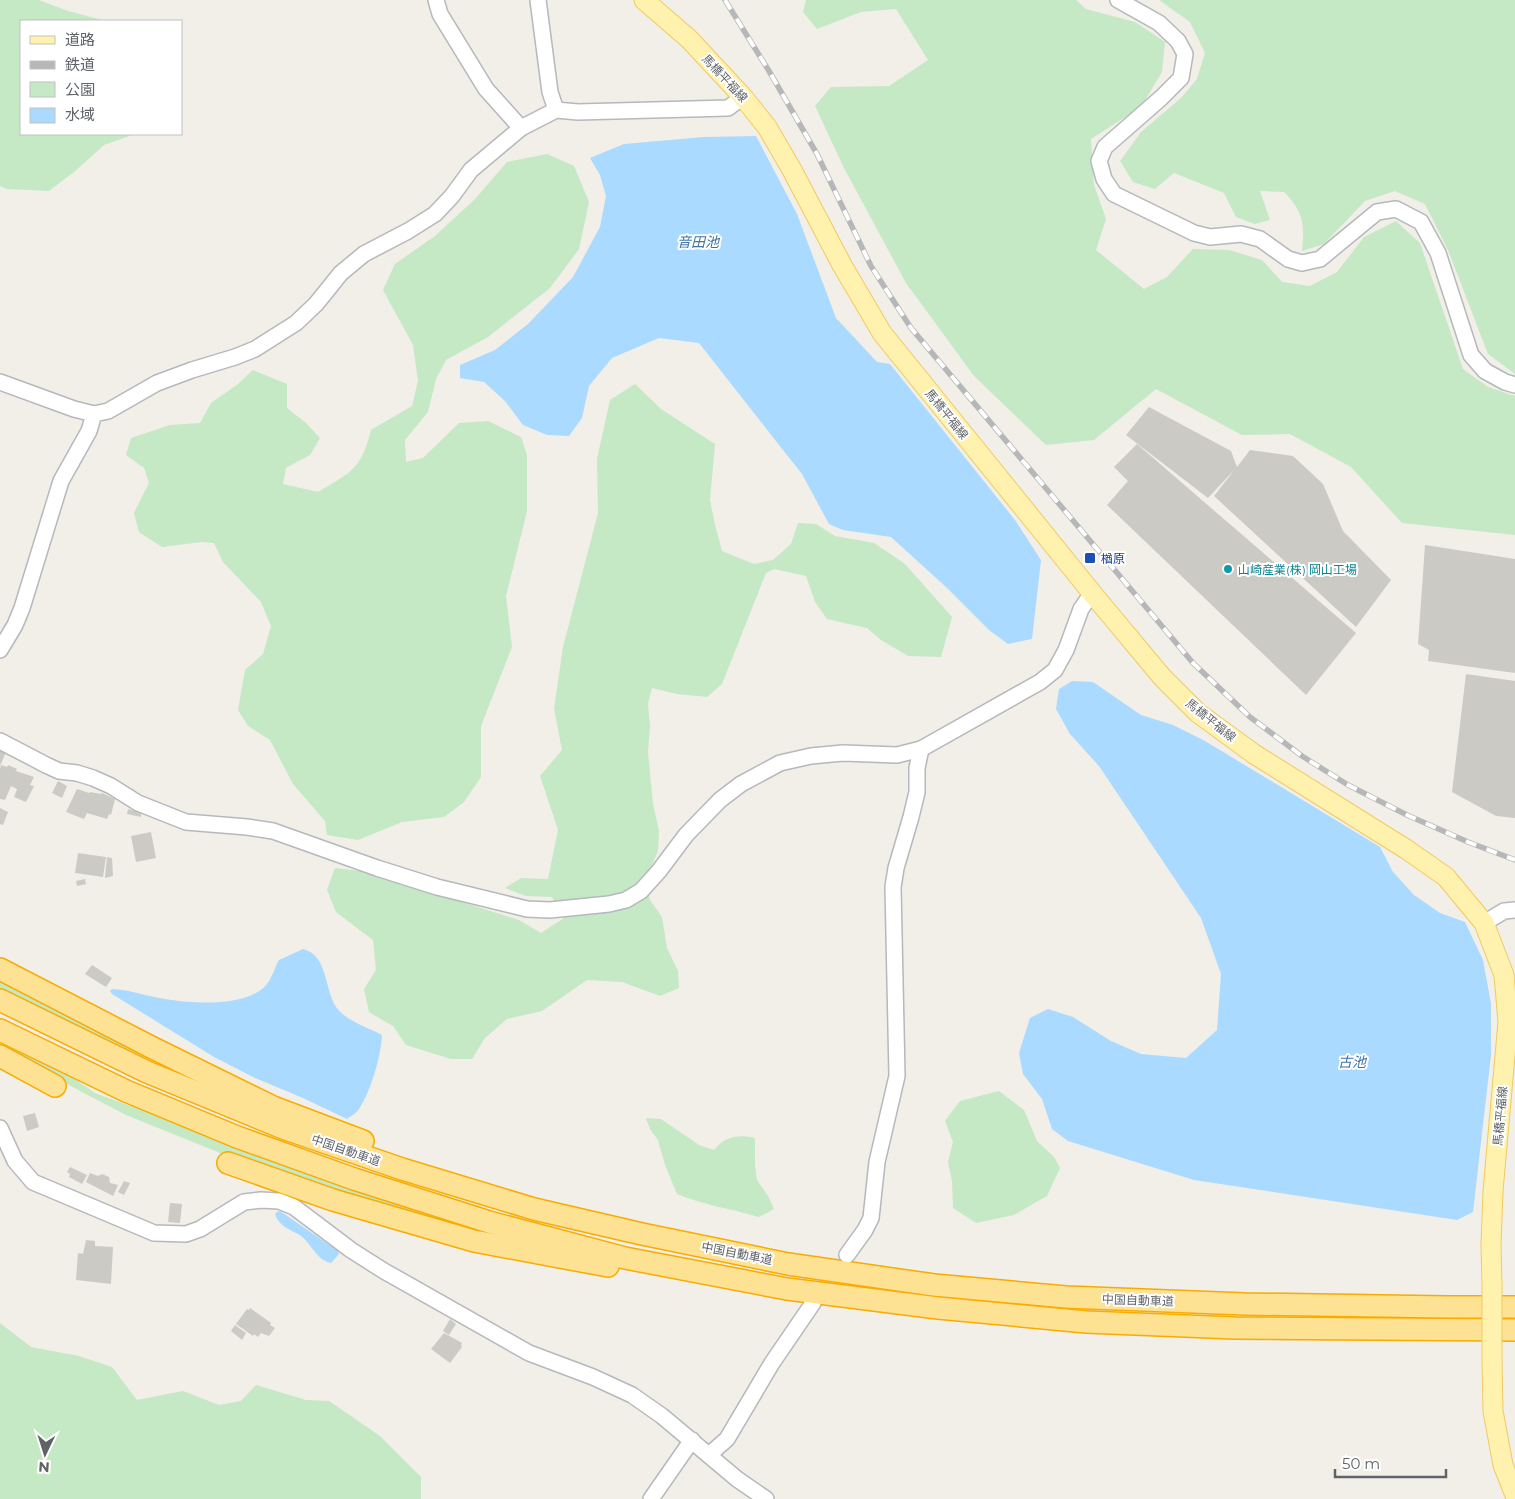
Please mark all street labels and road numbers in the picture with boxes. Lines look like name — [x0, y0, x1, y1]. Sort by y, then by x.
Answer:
street label: 馬橋平福線 — [699, 51, 751, 105]
street label: 馬橋平福線 — [922, 386, 972, 442]
street label: 馬橋平福線 — [1183, 695, 1239, 745]
street label: 馬橋平福線 — [1490, 1085, 1510, 1147]
street label: 中国自動車道 — [310, 1131, 382, 1169]
street label: 中国自動車道 — [700, 1239, 774, 1267]
street label: 中国自動車道 — [1102, 1291, 1174, 1309]

